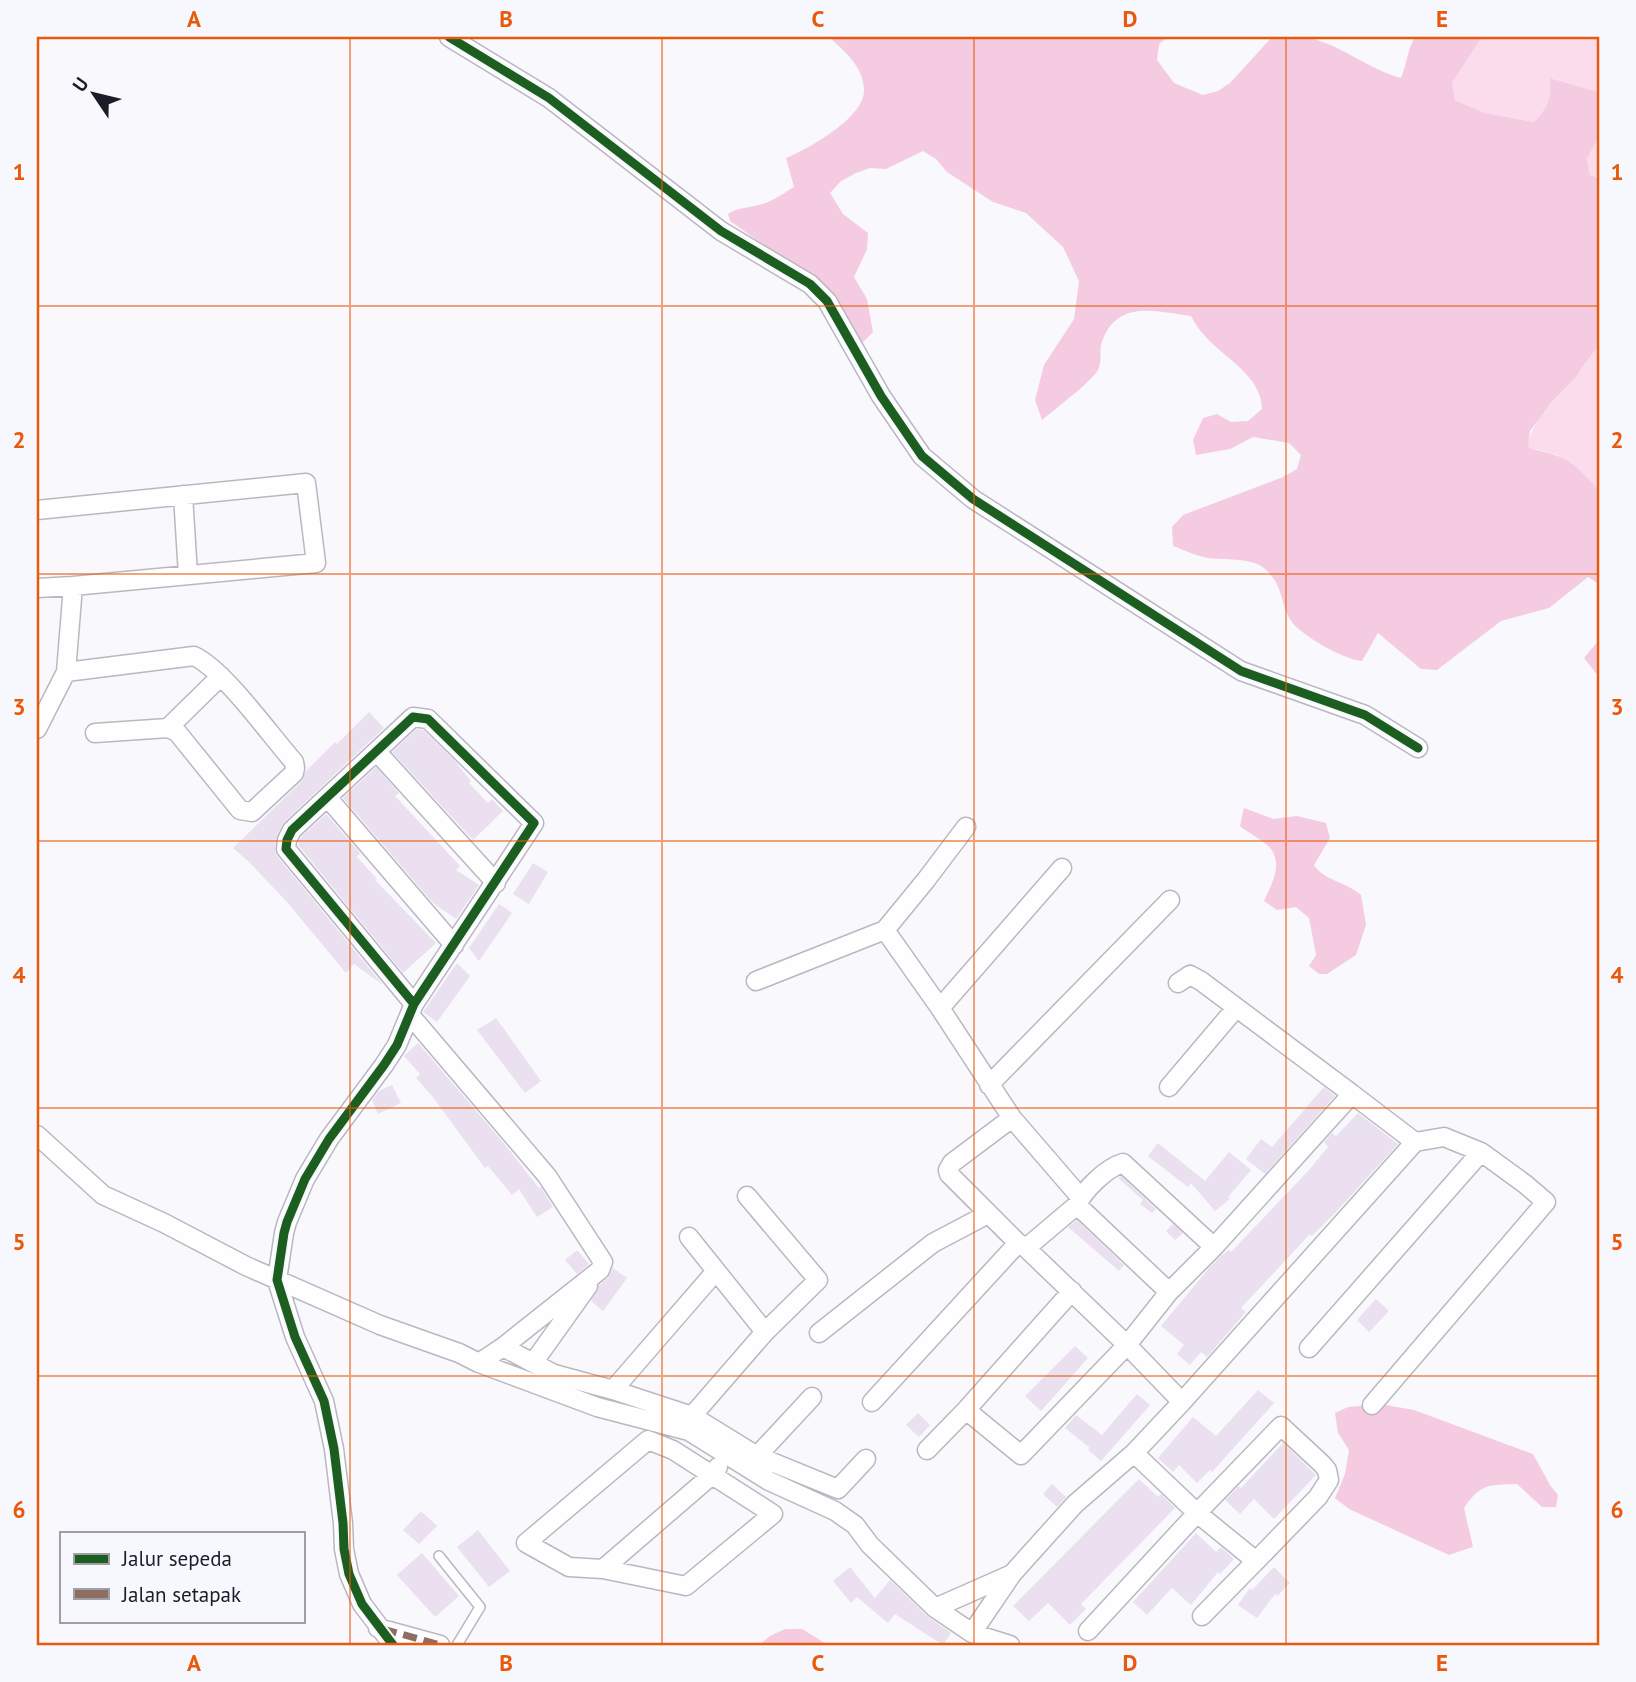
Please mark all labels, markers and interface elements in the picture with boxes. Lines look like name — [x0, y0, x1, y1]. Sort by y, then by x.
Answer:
text: A — [187, 4, 201, 33]
text: B — [499, 4, 513, 33]
text: C — [812, 4, 825, 33]
text: D — [1123, 4, 1137, 33]
text: E — [1436, 4, 1448, 33]
north arrow — [60, 60, 130, 130]
text: U — [67, 72, 93, 96]
text: 1 — [12, 157, 26, 186]
text: 1 — [1610, 157, 1624, 186]
text: 2 — [12, 425, 26, 454]
text: 2 — [1610, 425, 1624, 454]
text: 3 — [12, 692, 26, 721]
text: 3 — [1610, 692, 1624, 721]
text: 4 — [12, 960, 26, 989]
text: 4 — [1610, 960, 1624, 989]
text: 5 — [12, 1227, 26, 1256]
text: 5 — [1610, 1227, 1624, 1256]
text: 6 — [12, 1495, 26, 1524]
text: 6 — [1610, 1495, 1624, 1524]
legend — [60, 1532, 304, 1622]
text: Jalur sepeda — [121, 1545, 232, 1572]
text: Jalan setapak — [121, 1581, 241, 1608]
text: A — [187, 1648, 201, 1677]
text: B — [499, 1648, 513, 1677]
text: C — [812, 1648, 825, 1677]
text: D — [1123, 1648, 1137, 1677]
text: E — [1436, 1648, 1448, 1677]

